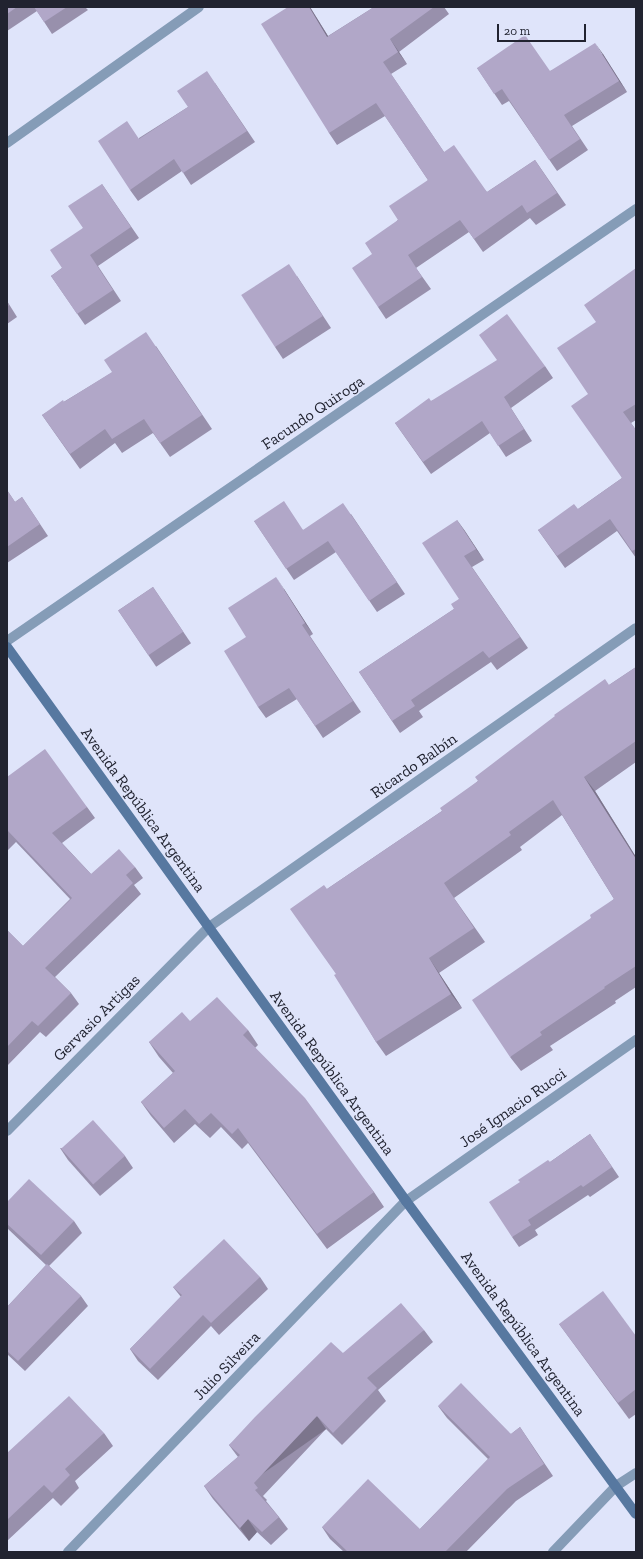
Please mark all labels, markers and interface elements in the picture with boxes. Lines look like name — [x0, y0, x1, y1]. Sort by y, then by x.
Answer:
scale bar — [499, 16, 588, 42]
text: 20 m — [504, 24, 530, 38]
street label: Facundo Quiroga — [258, 372, 368, 454]
street label: Avenida República Argentina — [77, 724, 209, 896]
street label: Ricardo Balbín — [367, 729, 461, 803]
street label: Gervasio Artigas — [49, 970, 145, 1066]
street label: Avenida República Argentina — [266, 987, 398, 1159]
street label: José Ignacio Rucci — [456, 1064, 570, 1152]
street label: Avenida República Argentina — [457, 1248, 589, 1420]
street label: Julio Silveira — [190, 1328, 264, 1404]

